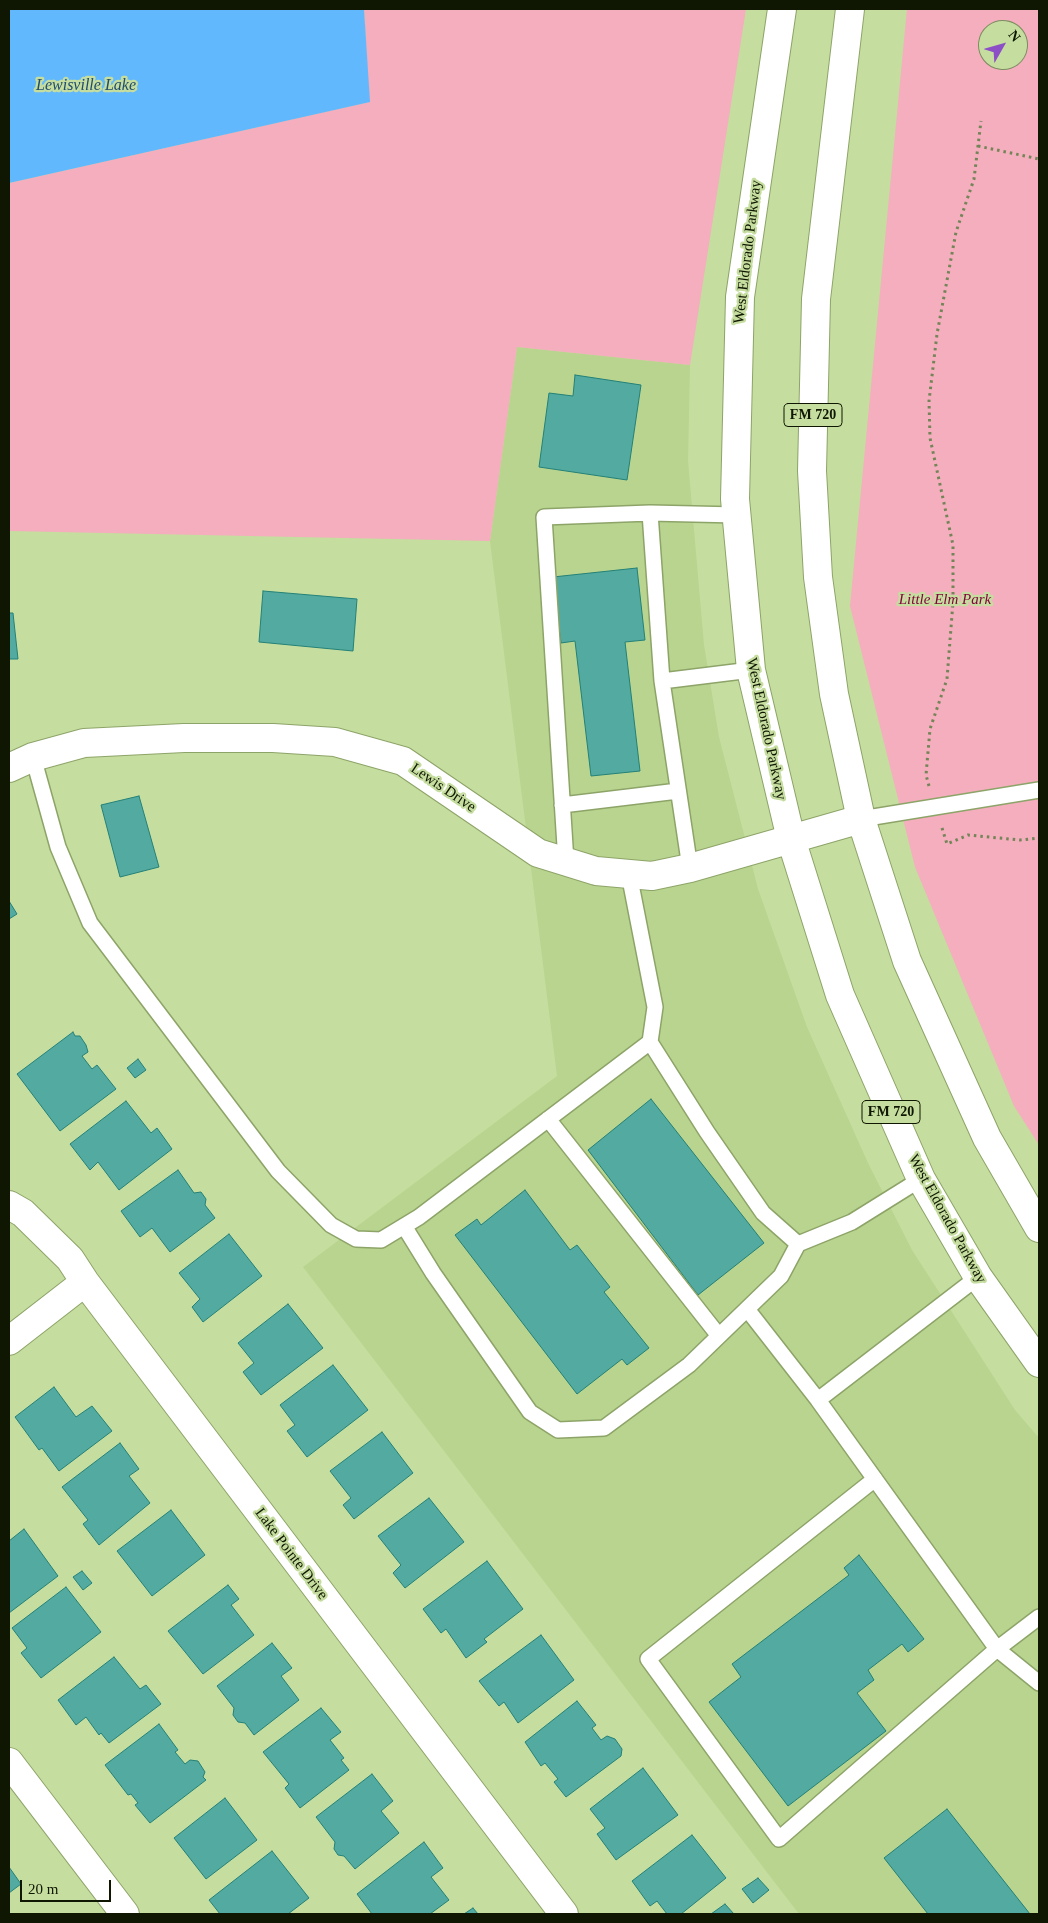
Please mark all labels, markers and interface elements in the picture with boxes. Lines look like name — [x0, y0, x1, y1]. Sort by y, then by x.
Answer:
north arrow — [978, 20, 1028, 70]
text: N — [1005, 27, 1023, 45]
water label: Lewisville Lake — [36, 76, 136, 96]
street label: West Eldorado Parkway — [730, 179, 766, 325]
road number: FM 720 — [784, 404, 842, 426]
park label: Little Elm Park — [899, 591, 991, 609]
street label: West Eldorado Parkway — [742, 656, 790, 802]
street label: Lewis Drive — [407, 760, 479, 816]
road number: FM 720 — [862, 1100, 920, 1124]
street label: West Eldorado Parkway — [904, 1151, 990, 1287]
street label: Lake Pointe Drive — [251, 1505, 331, 1603]
scale bar — [22, 1870, 114, 1902]
text: 20 m — [28, 1881, 58, 1897]

